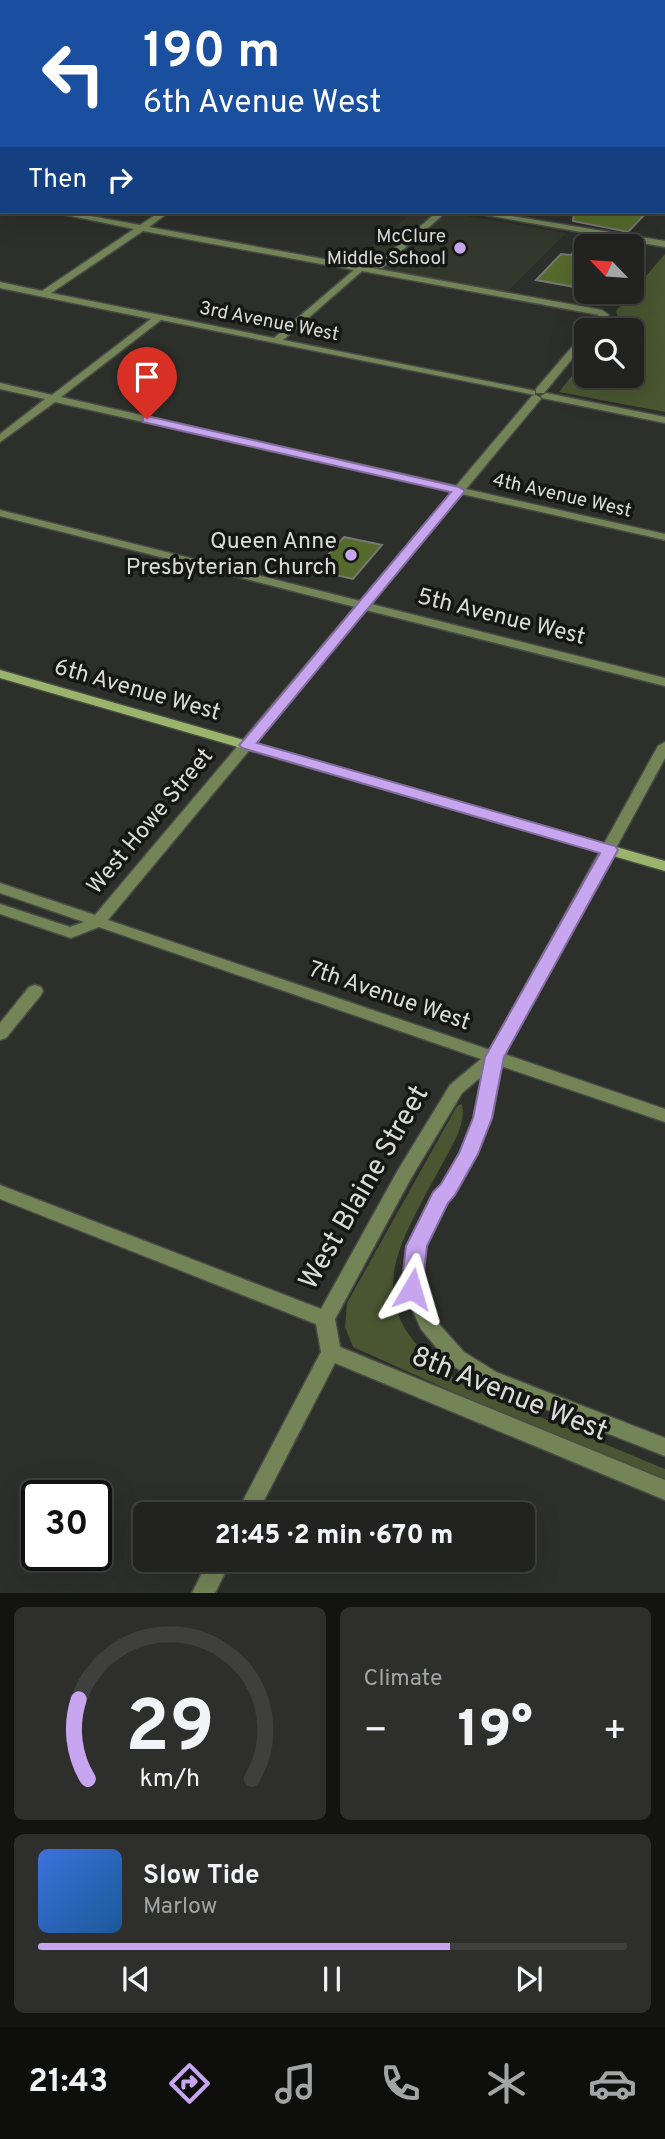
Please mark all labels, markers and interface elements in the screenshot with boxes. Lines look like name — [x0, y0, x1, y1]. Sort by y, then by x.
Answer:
text: 190 m — [143, 23, 280, 85]
icon: left — [28, 28, 119, 119]
text: 6th Avenue West — [143, 84, 382, 124]
icon: right — [101, 161, 139, 199]
text: Then — [28, 164, 87, 197]
place label: McClure Middle School — [327, 225, 446, 271]
north arrow — [574, 234, 644, 304]
map controls — [574, 234, 644, 388]
marker: McClure Middle School — [452, 240, 468, 256]
street label: 3rd Avenue West — [197, 297, 341, 347]
button: search — [574, 318, 644, 388]
pin — [117, 347, 177, 419]
icon: arrive — [128, 358, 166, 396]
street label: 4th Avenue West — [490, 468, 634, 524]
place label: Queen Anne Presbyterian Church — [126, 528, 337, 583]
marker: Queen Anne Presbyterian Church — [343, 547, 359, 563]
street label: 5th Avenue West — [414, 583, 588, 653]
street label: 6th Avenue West — [51, 653, 223, 729]
street label: West Howe Street — [81, 743, 221, 901]
street label: 7th Avenue West — [304, 956, 474, 1038]
street label: West Blaine Street — [292, 1079, 438, 1297]
position arrow — [375, 1252, 449, 1326]
street label: 8th Avenue West — [406, 1339, 612, 1451]
speed limit sign: 30 — [21, 1480, 112, 1571]
text: 21:45 · 2 min · 670 m — [215, 1520, 453, 1553]
text: Climate — [364, 1665, 442, 1694]
text: 29 — [125, 1686, 214, 1778]
text: 19° — [458, 1699, 533, 1765]
text: − — [364, 1708, 388, 1757]
text: + — [602, 1708, 627, 1757]
text: km/h — [139, 1764, 200, 1796]
text: Slow Tide — [143, 1860, 260, 1893]
text: Marlow — [143, 1893, 217, 1922]
icon: previous — [117, 1960, 155, 1998]
icon: pause — [313, 1960, 351, 1998]
icon: next — [510, 1960, 548, 1998]
icon: directions — [165, 2059, 214, 2108]
icon: music — [271, 2059, 320, 2108]
icon: phone — [376, 2059, 425, 2108]
icon: climate — [482, 2059, 531, 2108]
icon: car — [588, 2059, 637, 2108]
text: 21:43 — [28, 2063, 108, 2103]

